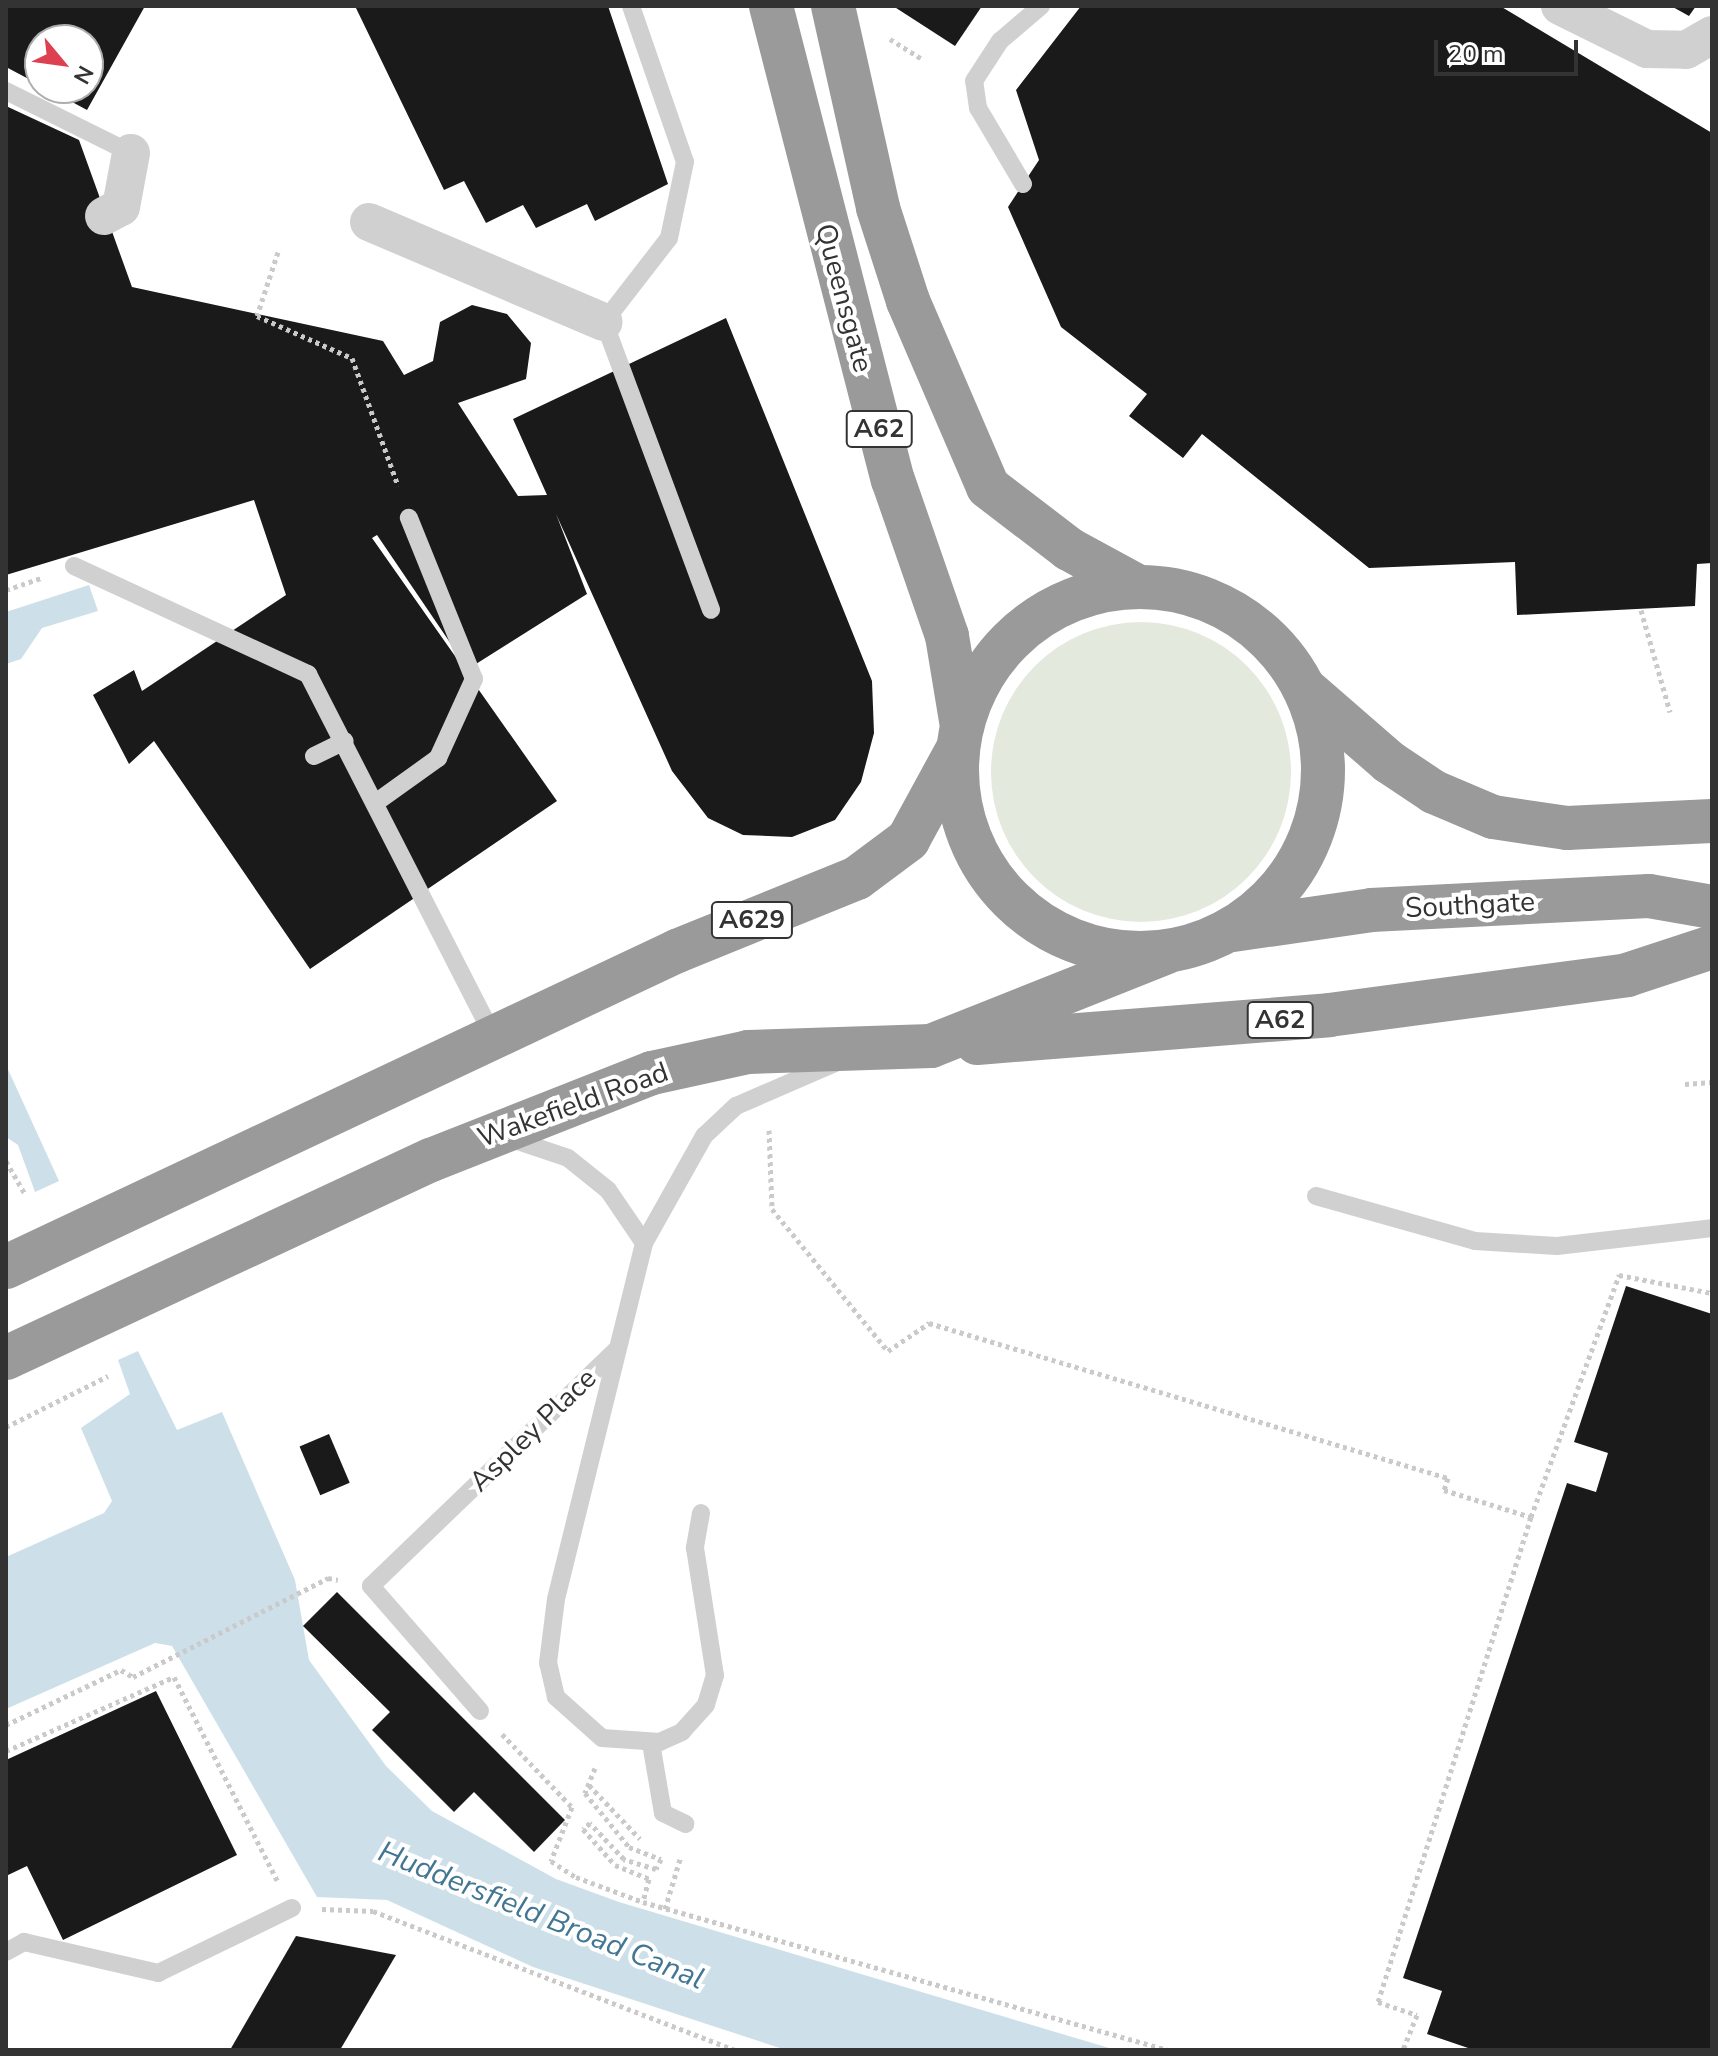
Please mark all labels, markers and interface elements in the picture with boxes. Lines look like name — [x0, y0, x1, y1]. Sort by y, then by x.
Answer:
north arrow — [24, 24, 104, 104]
scale bar — [1438, 24, 1582, 74]
text: 20 m — [1448, 38, 1504, 70]
text: N — [66, 60, 100, 89]
street label: Queensgate — [808, 220, 880, 376]
road number: A62 — [845, 407, 913, 451]
street label: Southgate — [1404, 885, 1536, 925]
road number: A629 — [710, 898, 794, 942]
road number: A62 — [1246, 998, 1314, 1042]
street label: Wakefield Road — [473, 1055, 673, 1155]
street label: Aspley Place — [463, 1361, 603, 1499]
water label: Huddersfield Broad Canal — [373, 1834, 709, 1998]

